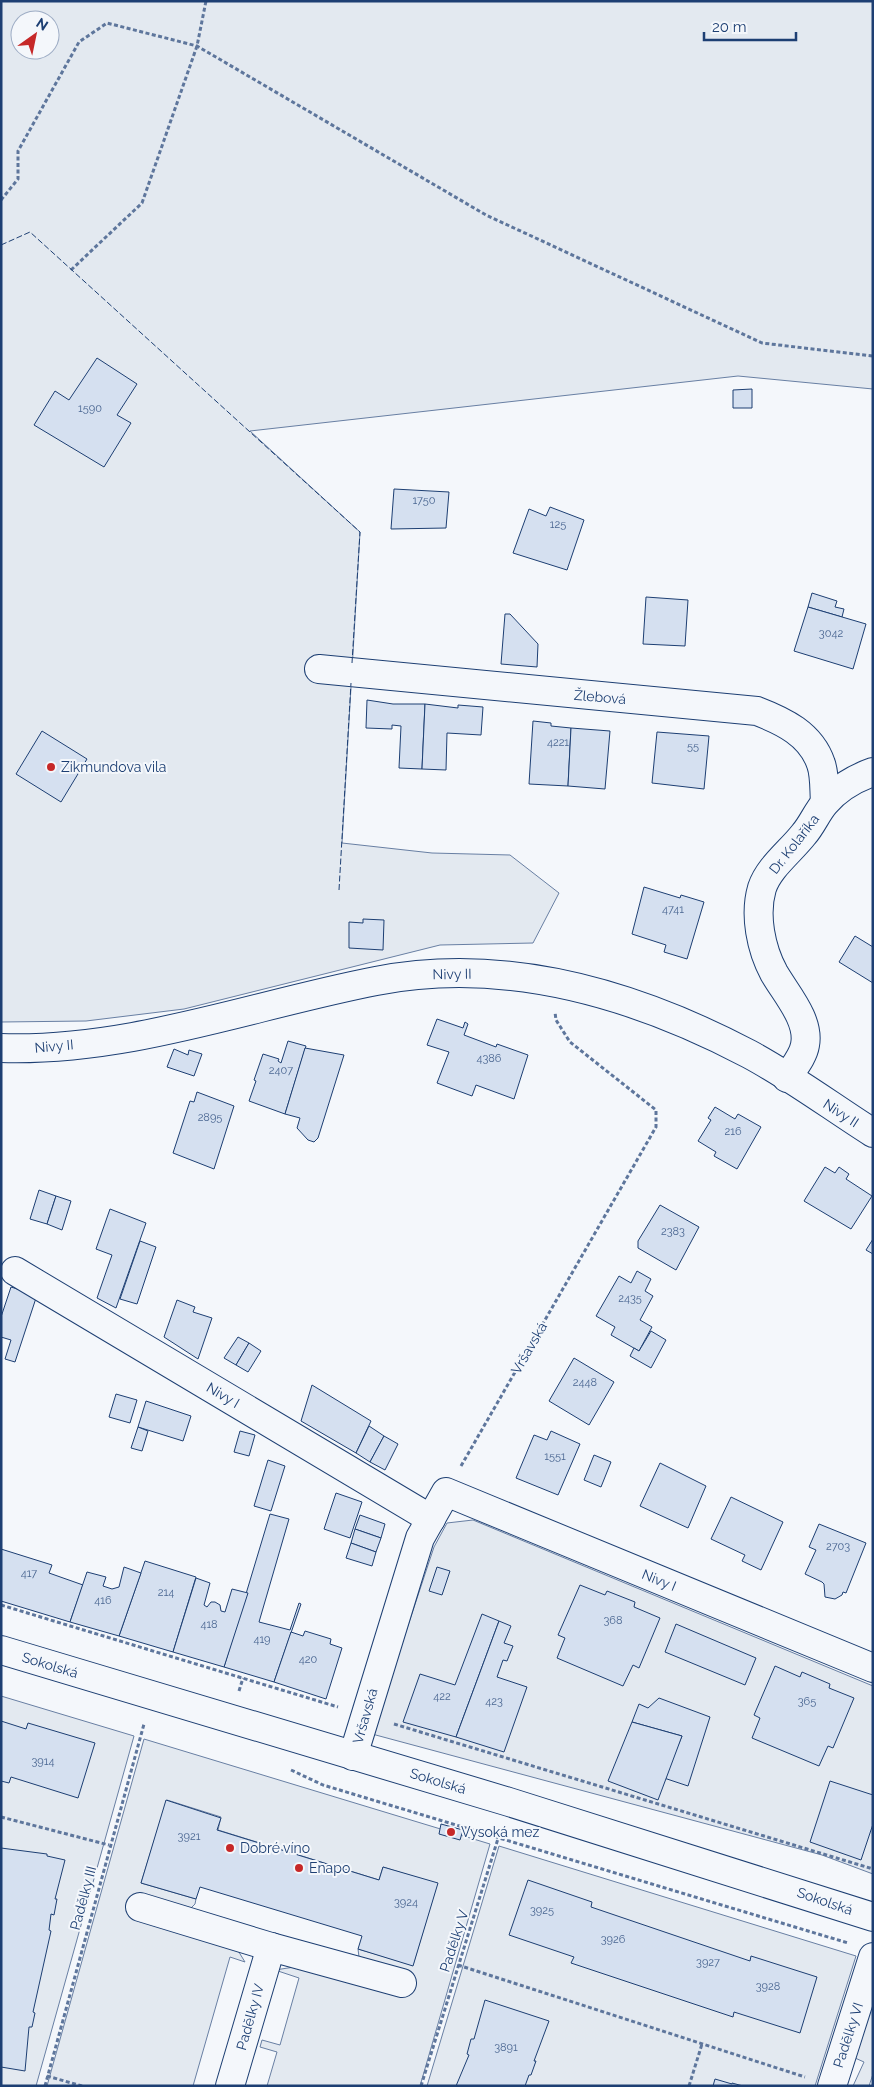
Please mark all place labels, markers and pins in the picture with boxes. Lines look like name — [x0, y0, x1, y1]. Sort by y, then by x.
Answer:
place label: Zikmundova vila — [61, 759, 166, 775]
marker: Zikmundova vila — [45, 761, 57, 773]
place label: Vysoká mez — [461, 1824, 539, 1840]
marker: Vysoká mez — [445, 1826, 457, 1838]
place label: Dobré víno — [240, 1840, 310, 1856]
marker: Dobré víno — [224, 1842, 236, 1854]
place label: Enapo — [309, 1860, 350, 1876]
marker: Enapo — [293, 1862, 305, 1874]

